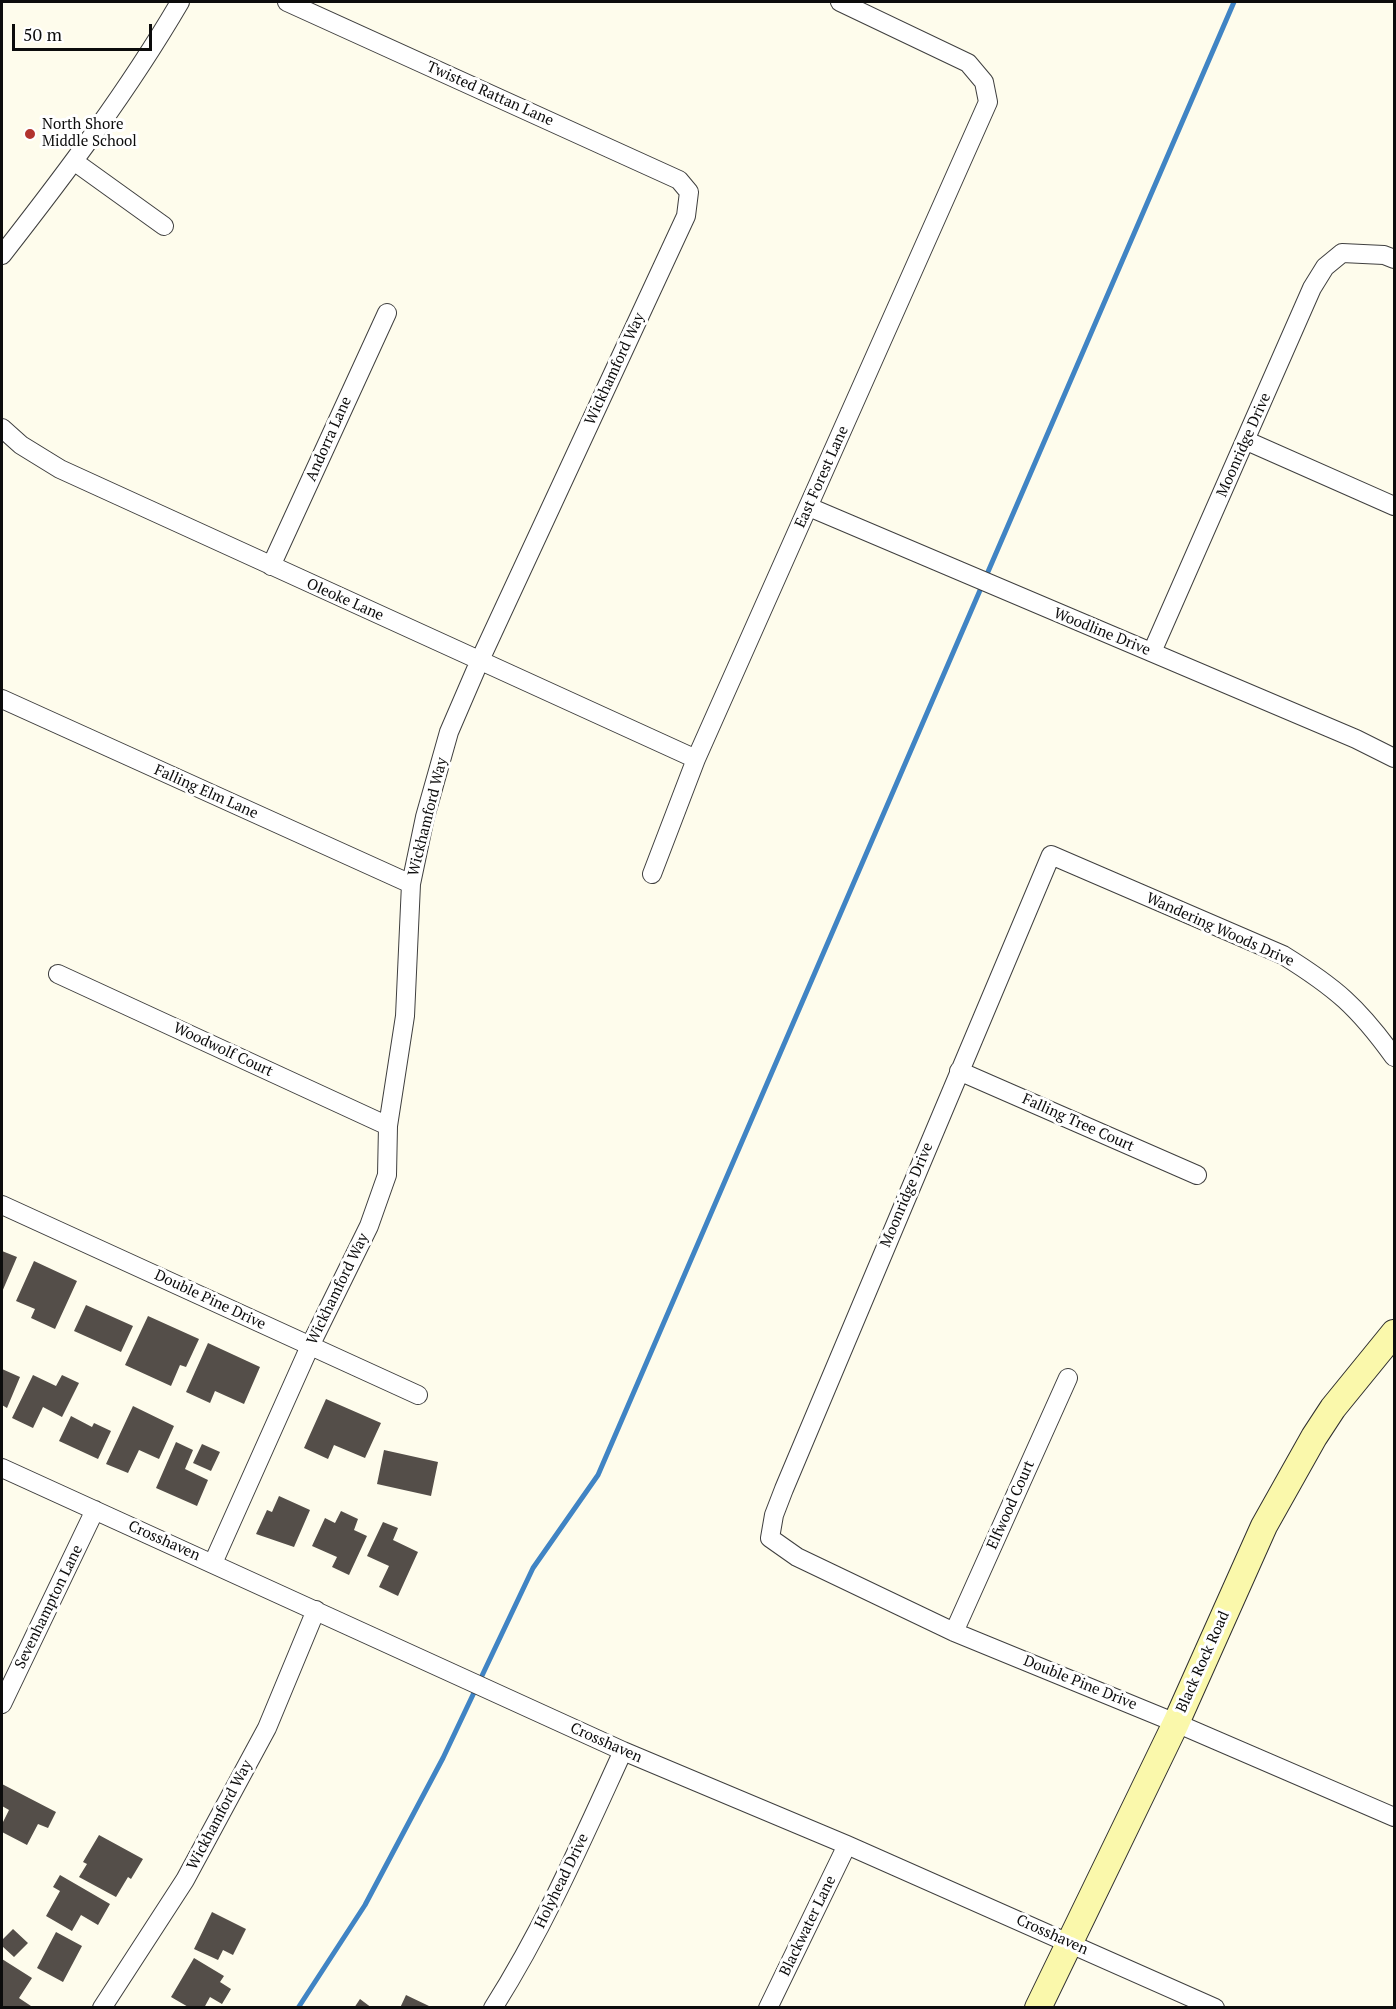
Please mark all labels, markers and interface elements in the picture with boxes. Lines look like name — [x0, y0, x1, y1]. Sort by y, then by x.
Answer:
scale bar — [15, 12, 154, 50]
text: 50 m — [23, 22, 62, 46]
street label: Twisted Rattan Lane — [424, 58, 556, 130]
place label: North Shore Middle School — [42, 116, 137, 151]
marker: North Shore Middle School — [23, 127, 37, 141]
street label: Wickhamford Way — [581, 310, 649, 428]
street label: Moonridge Drive — [1213, 390, 1275, 500]
street label: Andorra Lane — [302, 394, 356, 484]
street label: East Forest Lane — [791, 423, 853, 531]
street label: Oleoke Lane — [304, 575, 386, 625]
street label: Woodline Drive — [1051, 604, 1153, 660]
street label: Wickhamford Way — [405, 756, 451, 878]
street label: Falling Elm Lane — [151, 761, 261, 823]
street label: Wandering Woods Drive — [1143, 889, 1297, 971]
street label: Woodwolf Court — [170, 1019, 276, 1081]
street label: Falling Tree Court — [1019, 1090, 1137, 1156]
street label: Moonridge Drive — [877, 1140, 937, 1250]
street label: Wickhamford Way — [303, 1230, 373, 1348]
street label: Double Pine Drive — [151, 1266, 269, 1334]
street label: Elfwood Court — [983, 1458, 1039, 1552]
street label: Crosshaven — [125, 1517, 203, 1565]
street label: Sevenhampton Lane — [11, 1542, 87, 1672]
street label: Black Rock Road — [1173, 1609, 1233, 1715]
street label: Double Pine Drive — [1021, 1652, 1139, 1714]
street label: Crosshaven — [567, 1719, 645, 1767]
street label: Wickhamford Way — [183, 1757, 257, 1873]
street label: Holyhead Drive — [531, 1831, 593, 1931]
street label: Blackwater Lane — [776, 1873, 840, 1979]
street label: Crosshaven — [1013, 1911, 1091, 1959]

